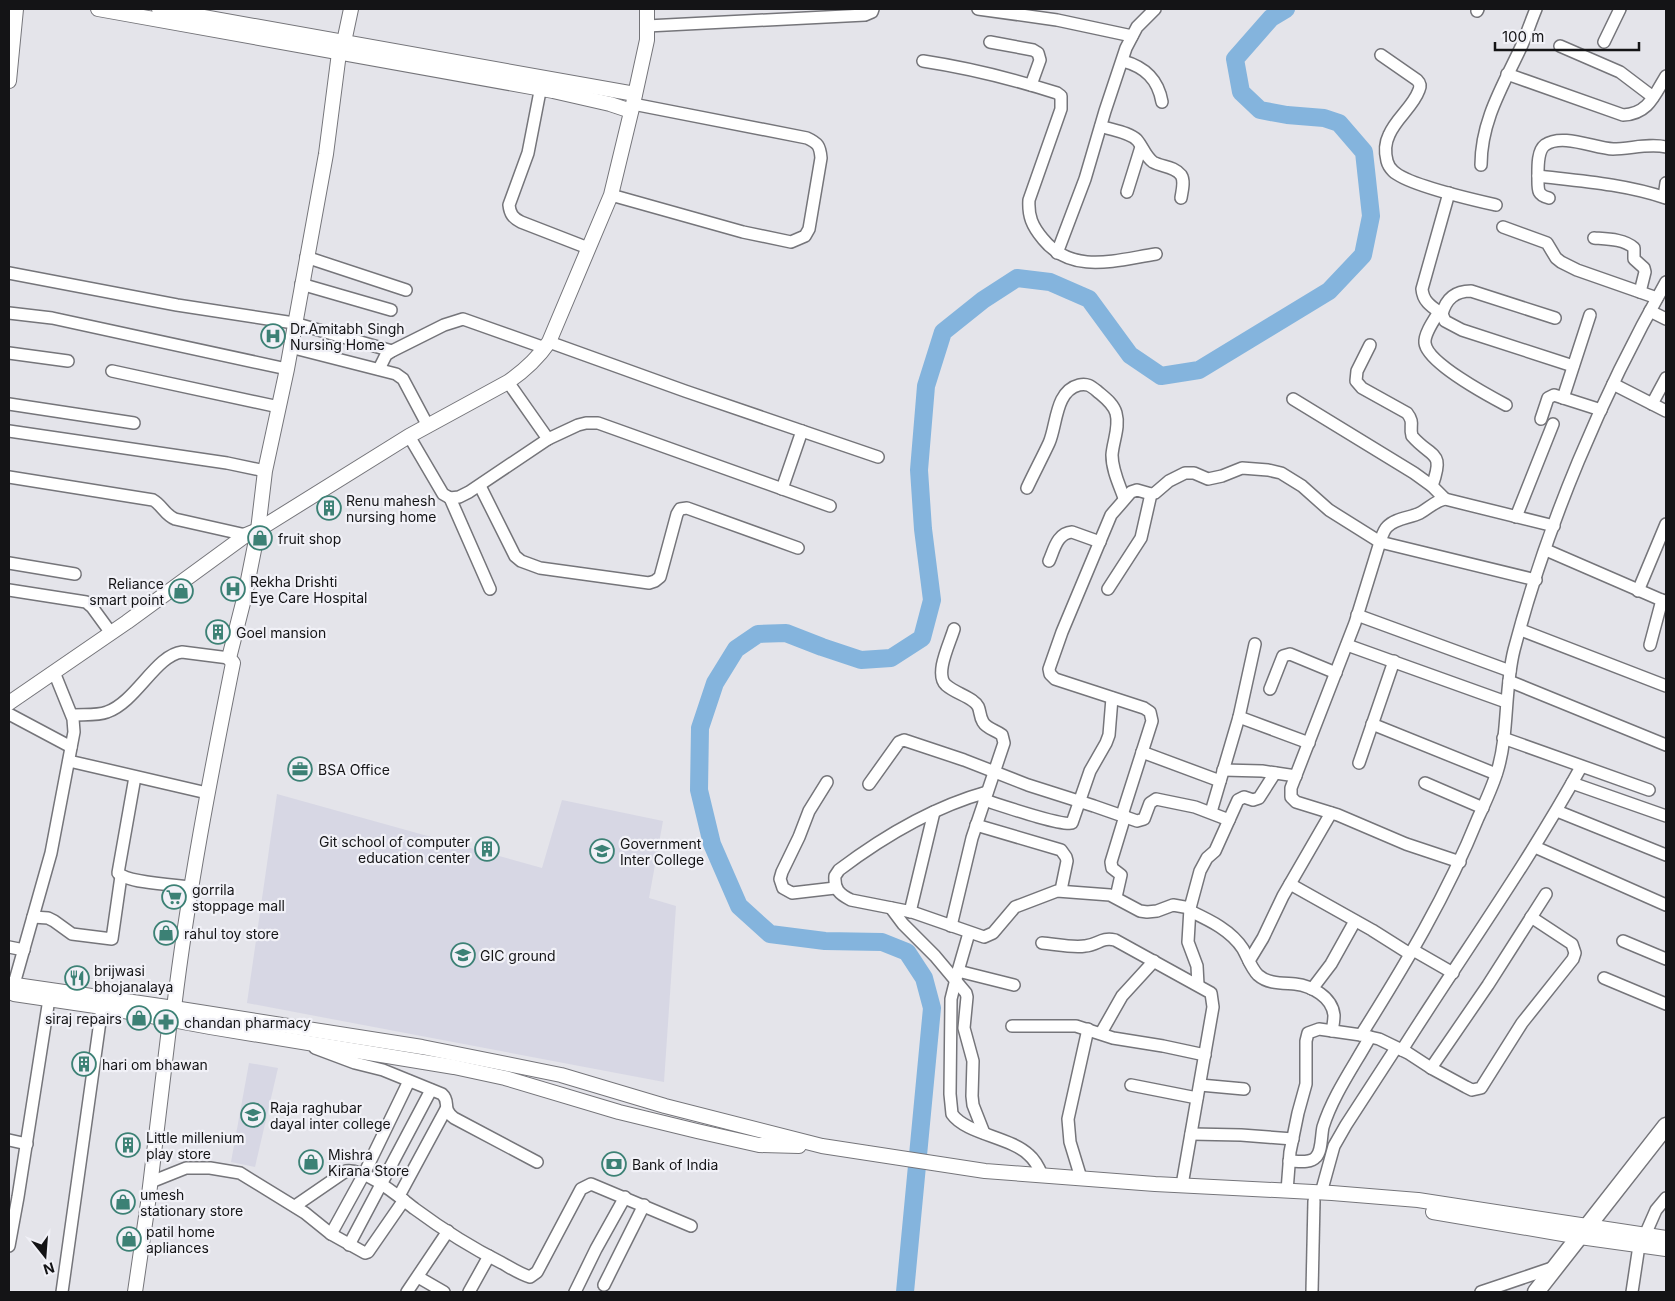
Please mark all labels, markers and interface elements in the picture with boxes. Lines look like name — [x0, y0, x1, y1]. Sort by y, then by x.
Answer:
scale bar — [1495, 20, 1639, 52]
text: 100 m — [1502, 27, 1544, 46]
place label: Dr.Amitabh Singh Nursing Home — [290, 320, 405, 353]
hospital icon: Dr.Amitabh Singh Nursing Home — [260, 323, 286, 349]
place label: Renu mahesh nursing home — [346, 492, 437, 525]
building icon: Renu mahesh nursing home — [316, 495, 342, 521]
shop icon: fruit shop — [247, 525, 273, 551]
place label: fruit shop — [278, 530, 341, 547]
place label: Rekha Drishti Eye Care Hospital — [250, 573, 367, 606]
place label: Reliance smart point — [89, 575, 164, 608]
hospital icon: Rekha Drishti Eye Care Hospital — [220, 576, 246, 602]
shop icon: Reliance smart point — [168, 578, 194, 604]
building icon: Goel mansion — [205, 619, 231, 645]
place label: Goel mansion — [236, 624, 326, 641]
office icon: BSA Office — [287, 756, 313, 782]
place label: BSA Office — [318, 761, 390, 778]
place label: Git school of computer education center — [319, 833, 470, 866]
place label: Government Inter College — [620, 835, 704, 868]
building icon: Git school of computer education center — [474, 836, 500, 862]
school or university icon: Government Inter College — [589, 838, 615, 864]
place label: gorrila stoppage mall — [192, 881, 285, 914]
supermarket icon: gorrila stoppage mall — [161, 884, 187, 910]
shop icon: rahul toy store — [153, 920, 179, 946]
place label: rahul toy store — [184, 925, 279, 942]
school or university icon: GIC ground — [450, 942, 476, 968]
place label: GIC ground — [480, 947, 556, 964]
place label: brijwasi bhojanalaya — [94, 962, 173, 995]
restaurant icon: brijwasi bhojanalaya — [64, 965, 90, 991]
shop icon: siraj repairs — [126, 1005, 152, 1031]
pharmacy icon: chandan pharmacy — [153, 1009, 179, 1035]
place label: siraj repairs — [45, 1010, 122, 1027]
place label: chandan pharmacy — [184, 1014, 311, 1031]
building icon: hari om bhawan — [71, 1051, 97, 1077]
place label: hari om bhawan — [102, 1056, 208, 1073]
place label: Raja raghubar dayal inter college — [270, 1099, 391, 1132]
school or university icon: Raja raghubar dayal inter college — [240, 1102, 266, 1128]
place label: Little millenium play store — [146, 1129, 244, 1162]
building icon: Little millenium play store — [115, 1132, 141, 1158]
place label: Mishra Kirana Store — [328, 1146, 409, 1179]
shop icon: Mishra Kirana Store — [298, 1149, 324, 1175]
bank icon: Bank of India — [601, 1151, 627, 1177]
place label: Bank of India — [632, 1156, 718, 1173]
place label: umesh stationary store — [140, 1186, 243, 1219]
shop icon: umesh stationary store — [110, 1189, 136, 1215]
place label: patil home apliances — [146, 1223, 215, 1256]
shop icon: patil home apliances — [116, 1226, 142, 1252]
north arrow — [20, 1231, 70, 1281]
text: N — [41, 1259, 57, 1279]

